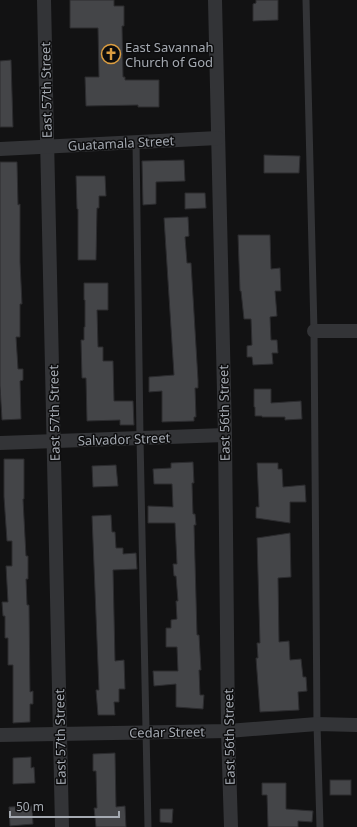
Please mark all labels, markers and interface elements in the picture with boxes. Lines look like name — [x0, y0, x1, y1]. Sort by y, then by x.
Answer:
place label: East Savannah Church of God — [125, 38, 214, 71]
street label: East 57th Street — [36, 42, 56, 138]
church icon: East Savannah Church of God — [100, 43, 122, 65]
street label: Guatamala Street — [67, 131, 175, 155]
street label: East 57th Street — [44, 365, 64, 461]
street label: East 56th Street — [214, 365, 234, 461]
street label: Salvador Street — [77, 428, 171, 450]
street label: East 57th Street — [50, 689, 70, 785]
street label: East 56th Street — [219, 689, 239, 785]
street label: Cedar Street — [129, 722, 205, 742]
scale bar — [10, 793, 119, 819]
text: 50 m — [16, 798, 44, 815]

